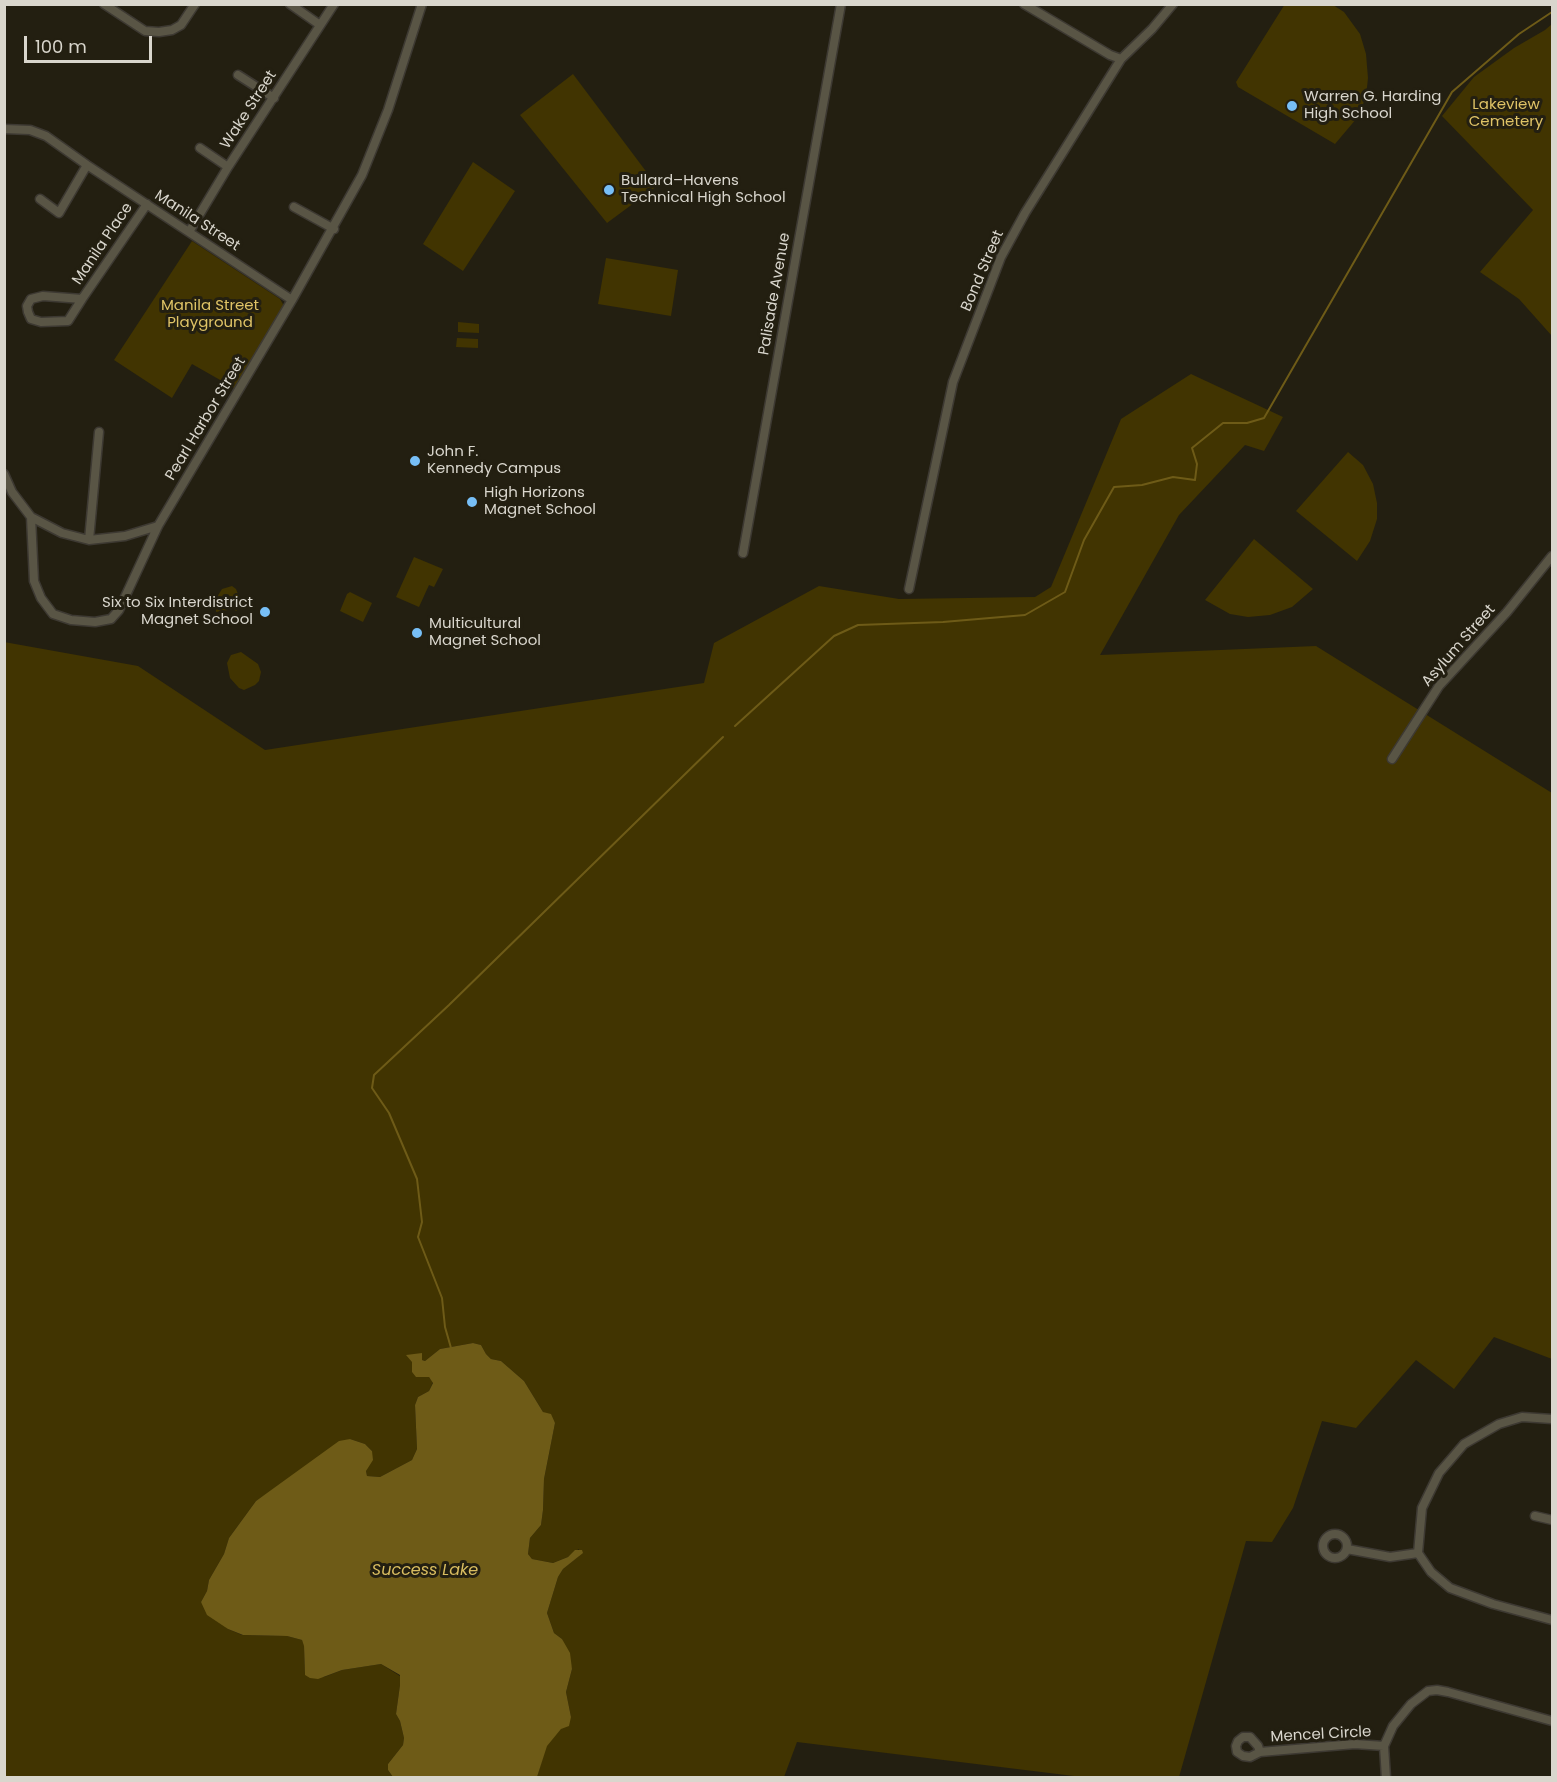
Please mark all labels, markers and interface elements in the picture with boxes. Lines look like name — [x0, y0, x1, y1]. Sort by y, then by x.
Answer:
scale bar — [27, 24, 154, 62]
text: 100 m — [35, 34, 87, 59]
street label: Wake Street — [217, 67, 281, 153]
place label: Warren G. Harding High School — [1304, 88, 1441, 123]
park label: Lakeview Cemetery — [1469, 96, 1543, 131]
marker: Warren G. Harding High School — [1285, 99, 1299, 113]
place label: Bullard–Havens Technical High School — [621, 172, 786, 207]
marker: Bullard–Havens Technical High School — [602, 183, 616, 197]
street label: Manila Street — [151, 187, 243, 255]
street label: Manila Place — [69, 200, 137, 288]
street label: Bond Street — [958, 228, 1008, 314]
street label: Palisade Avenue — [755, 231, 795, 357]
park label: Manila Street Playground — [161, 297, 259, 332]
street label: Pearl Harbor Street — [162, 354, 250, 484]
place label: John F. Kennedy Campus — [427, 443, 561, 478]
marker: John F. Kennedy Campus — [408, 454, 422, 468]
place label: High Horizons Magnet School — [484, 484, 596, 519]
marker: High Horizons Magnet School — [465, 495, 479, 509]
place label: Six to Six Interdistrict Magnet School — [102, 594, 253, 629]
street label: Asylum Street — [1418, 601, 1500, 691]
marker: Six to Six Interdistrict Magnet School — [258, 605, 272, 619]
place label: Multicultural Magnet School — [429, 615, 541, 650]
marker: Multicultural Magnet School — [410, 626, 424, 640]
water label: Success Lake — [372, 1561, 478, 1581]
street label: Mencel Circle — [1270, 1723, 1372, 1747]

